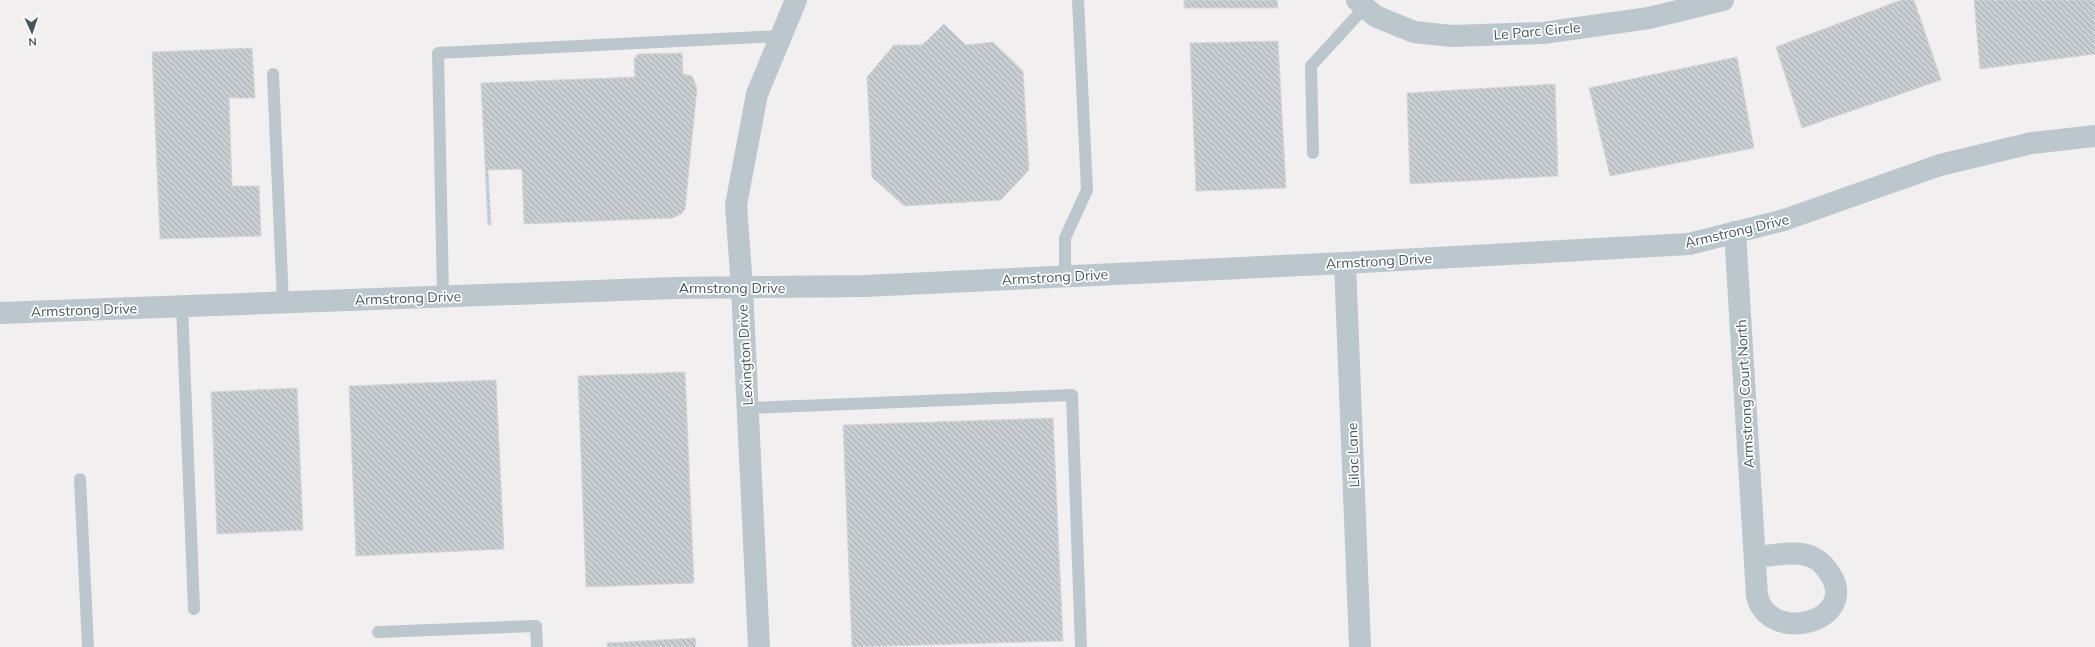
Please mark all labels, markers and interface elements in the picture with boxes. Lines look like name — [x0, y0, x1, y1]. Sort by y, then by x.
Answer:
north arrow — [12, 12, 52, 52]
street label: Le Parc Circle — [1493, 18, 1581, 44]
text: N — [28, 35, 37, 49]
street label: Armstrong Drive — [1683, 210, 1791, 252]
street label: Armstrong Drive — [1325, 249, 1433, 273]
street label: Armstrong Drive — [1001, 265, 1109, 289]
street label: Armstrong Drive — [679, 279, 785, 297]
street label: Armstrong Drive — [354, 287, 462, 309]
street label: Armstrong Drive — [30, 299, 138, 321]
street label: Lexington Drive — [733, 304, 757, 406]
street label: Armstrong Court North — [1732, 319, 1758, 469]
street label: Lilac Lane — [1343, 422, 1363, 488]

